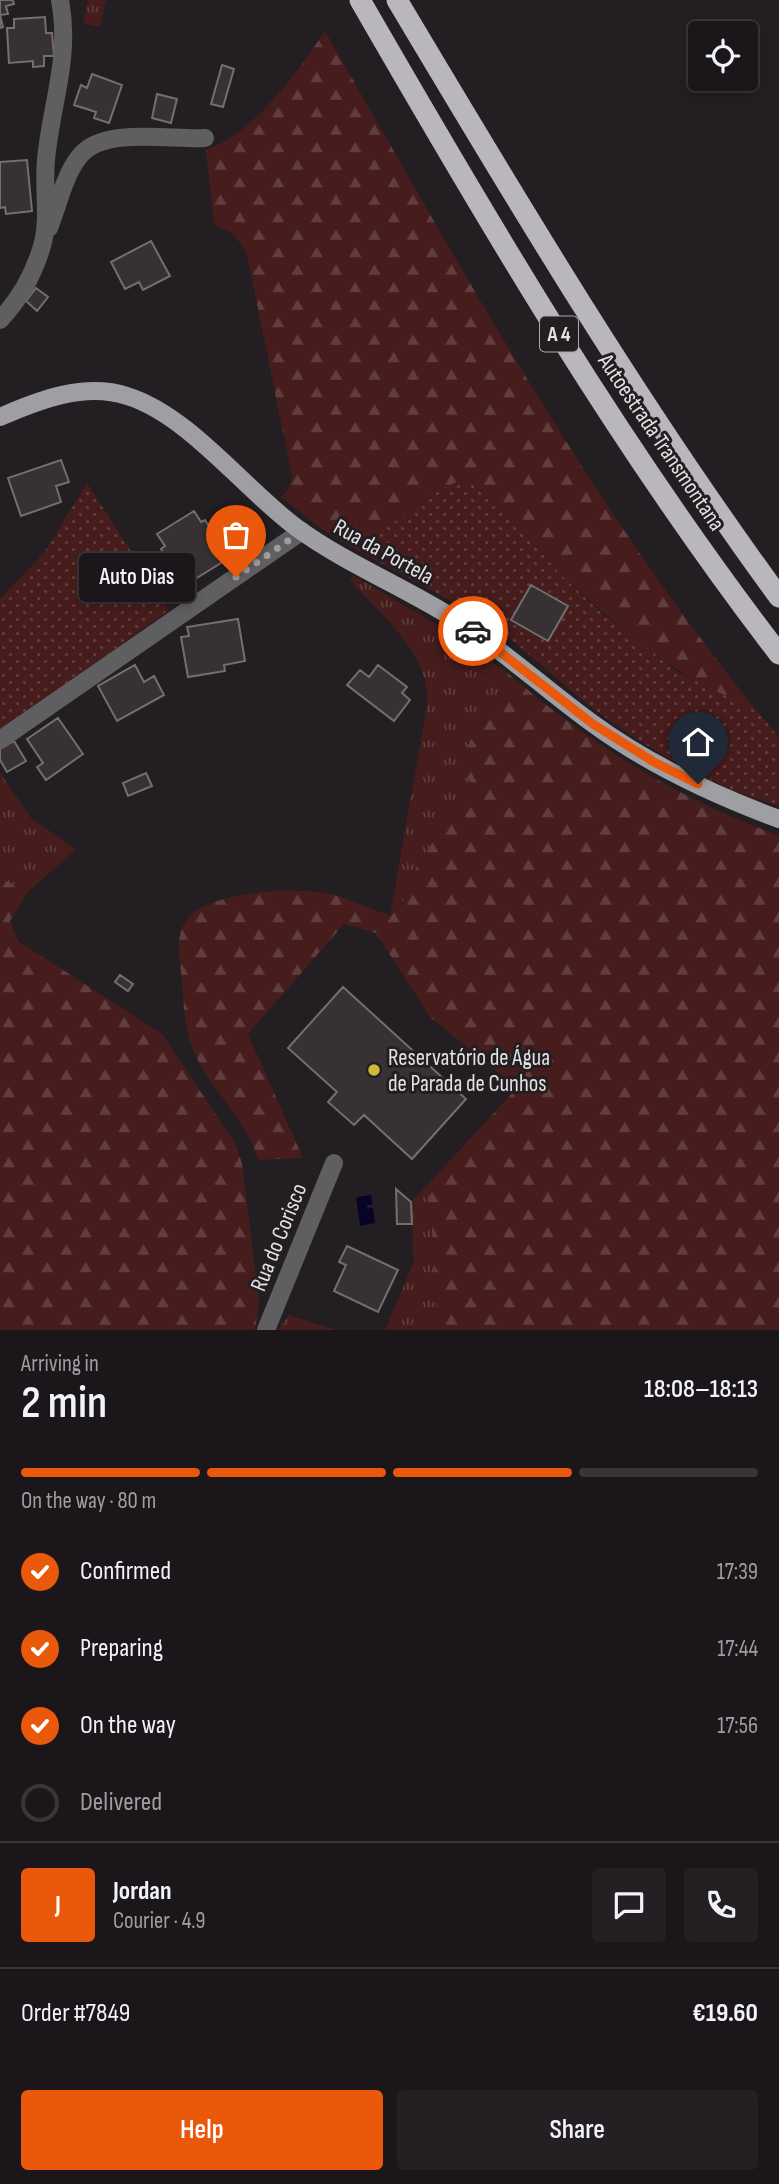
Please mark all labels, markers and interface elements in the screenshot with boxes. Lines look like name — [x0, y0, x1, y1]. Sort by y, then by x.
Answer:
map controls — [688, 21, 758, 91]
button: locate — [688, 21, 758, 91]
road number: A 4 — [540, 316, 578, 352]
street label: Autoestrada Transmontana — [591, 348, 731, 536]
pin — [206, 505, 266, 577]
street label: Rua da Portela — [329, 513, 438, 591]
icon: bag — [217, 516, 255, 554]
callout: Auto Dias — [78, 552, 194, 602]
text: Auto Dias — [100, 563, 174, 591]
courier — [438, 596, 508, 666]
icon: car — [454, 612, 492, 650]
pin — [668, 712, 728, 784]
icon: home — [679, 723, 717, 761]
place label: Reservatório de Água de Parada de Cunhos — [388, 1044, 550, 1098]
marker: Reservatório de Água de Parada de Cunhos — [366, 1062, 382, 1078]
street label: Rua do Corisco — [245, 1179, 313, 1295]
text: Arriving in — [21, 1350, 99, 1378]
text: 18:08–18:13 — [644, 1374, 758, 1405]
text: 2 min — [21, 1376, 107, 1431]
text: On the way · 80 m — [21, 1487, 156, 1515]
icon: check — [21, 1553, 59, 1591]
text: Confirmed — [80, 1556, 171, 1587]
text: 17:39 — [717, 1558, 758, 1586]
icon: check — [21, 1630, 59, 1668]
text: Preparing — [80, 1633, 163, 1664]
text: 17:44 — [717, 1635, 758, 1663]
icon: check — [21, 1707, 59, 1745]
text: On the way — [80, 1710, 176, 1741]
text: 17:56 — [717, 1712, 758, 1740]
text: Delivered — [80, 1787, 162, 1818]
button: chat — [592, 1868, 666, 1942]
button: phone — [684, 1868, 758, 1942]
text: Jordan — [113, 1876, 171, 1907]
text: J — [55, 1890, 61, 1921]
text: Courier · 4.9 — [113, 1907, 205, 1935]
text: Order #7849 — [21, 1998, 130, 2029]
text: €19.60 — [692, 1998, 758, 2029]
button: Help — [21, 2090, 383, 2170]
button: Share — [397, 2090, 758, 2170]

